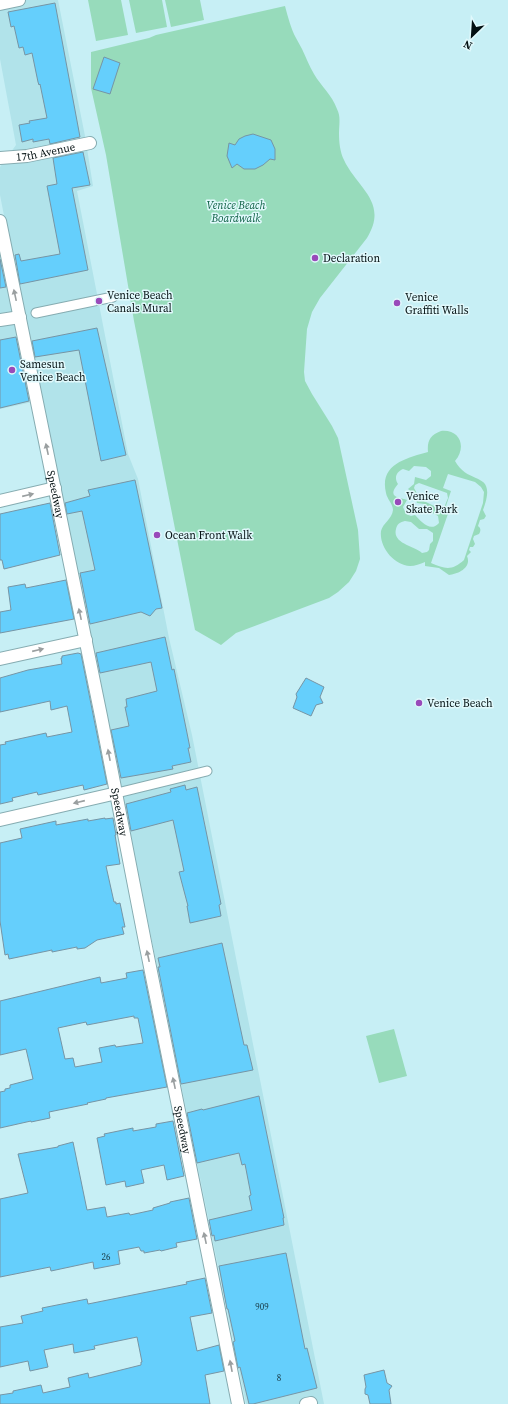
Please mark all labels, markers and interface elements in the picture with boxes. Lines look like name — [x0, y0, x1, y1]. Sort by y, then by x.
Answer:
north arrow — [452, 16, 492, 56]
text: N — [461, 36, 475, 53]
street label: 17th Avenue — [15, 139, 77, 164]
park label: Venice Beach Boardwalk — [207, 198, 265, 226]
place label: Declaration — [323, 251, 380, 266]
marker: Declaration — [310, 253, 320, 263]
place label: Venice Beach Canals Mural — [107, 288, 173, 316]
one-way arrow — [12, 289, 18, 301]
place label: Venice Graffiti Walls — [405, 290, 469, 318]
marker: Venice Beach Canals Mural — [94, 296, 104, 306]
marker: Venice Graffiti Walls — [392, 298, 402, 308]
place label: Samesun Venice Beach — [20, 357, 86, 385]
marker: Samesun Venice Beach — [7, 365, 17, 375]
one-way arrow — [44, 443, 50, 456]
street label: Speedway — [44, 469, 68, 520]
place label: Venice Skate Park — [406, 489, 458, 517]
one-way arrow — [21, 491, 34, 497]
marker: Venice Skate Park — [393, 497, 403, 507]
place label: Ocean Front Walk — [165, 528, 253, 543]
marker: Ocean Front Walk — [152, 530, 162, 540]
one-way arrow — [77, 607, 83, 620]
one-way arrow — [32, 647, 44, 653]
place label: Venice Beach — [427, 696, 493, 711]
marker: Venice Beach — [414, 698, 424, 708]
one-way arrow — [106, 749, 112, 761]
street label: Speedway — [108, 787, 132, 838]
one-way arrow — [72, 799, 84, 805]
one-way arrow — [145, 950, 151, 962]
one-way arrow — [171, 1077, 177, 1089]
street label: Speedway — [171, 1104, 195, 1156]
one-way arrow — [202, 1232, 208, 1244]
house number: 26 — [101, 1251, 111, 1263]
house number: 909 — [255, 1301, 269, 1313]
one-way arrow — [227, 1360, 233, 1372]
house number: 8 — [277, 1372, 282, 1384]

